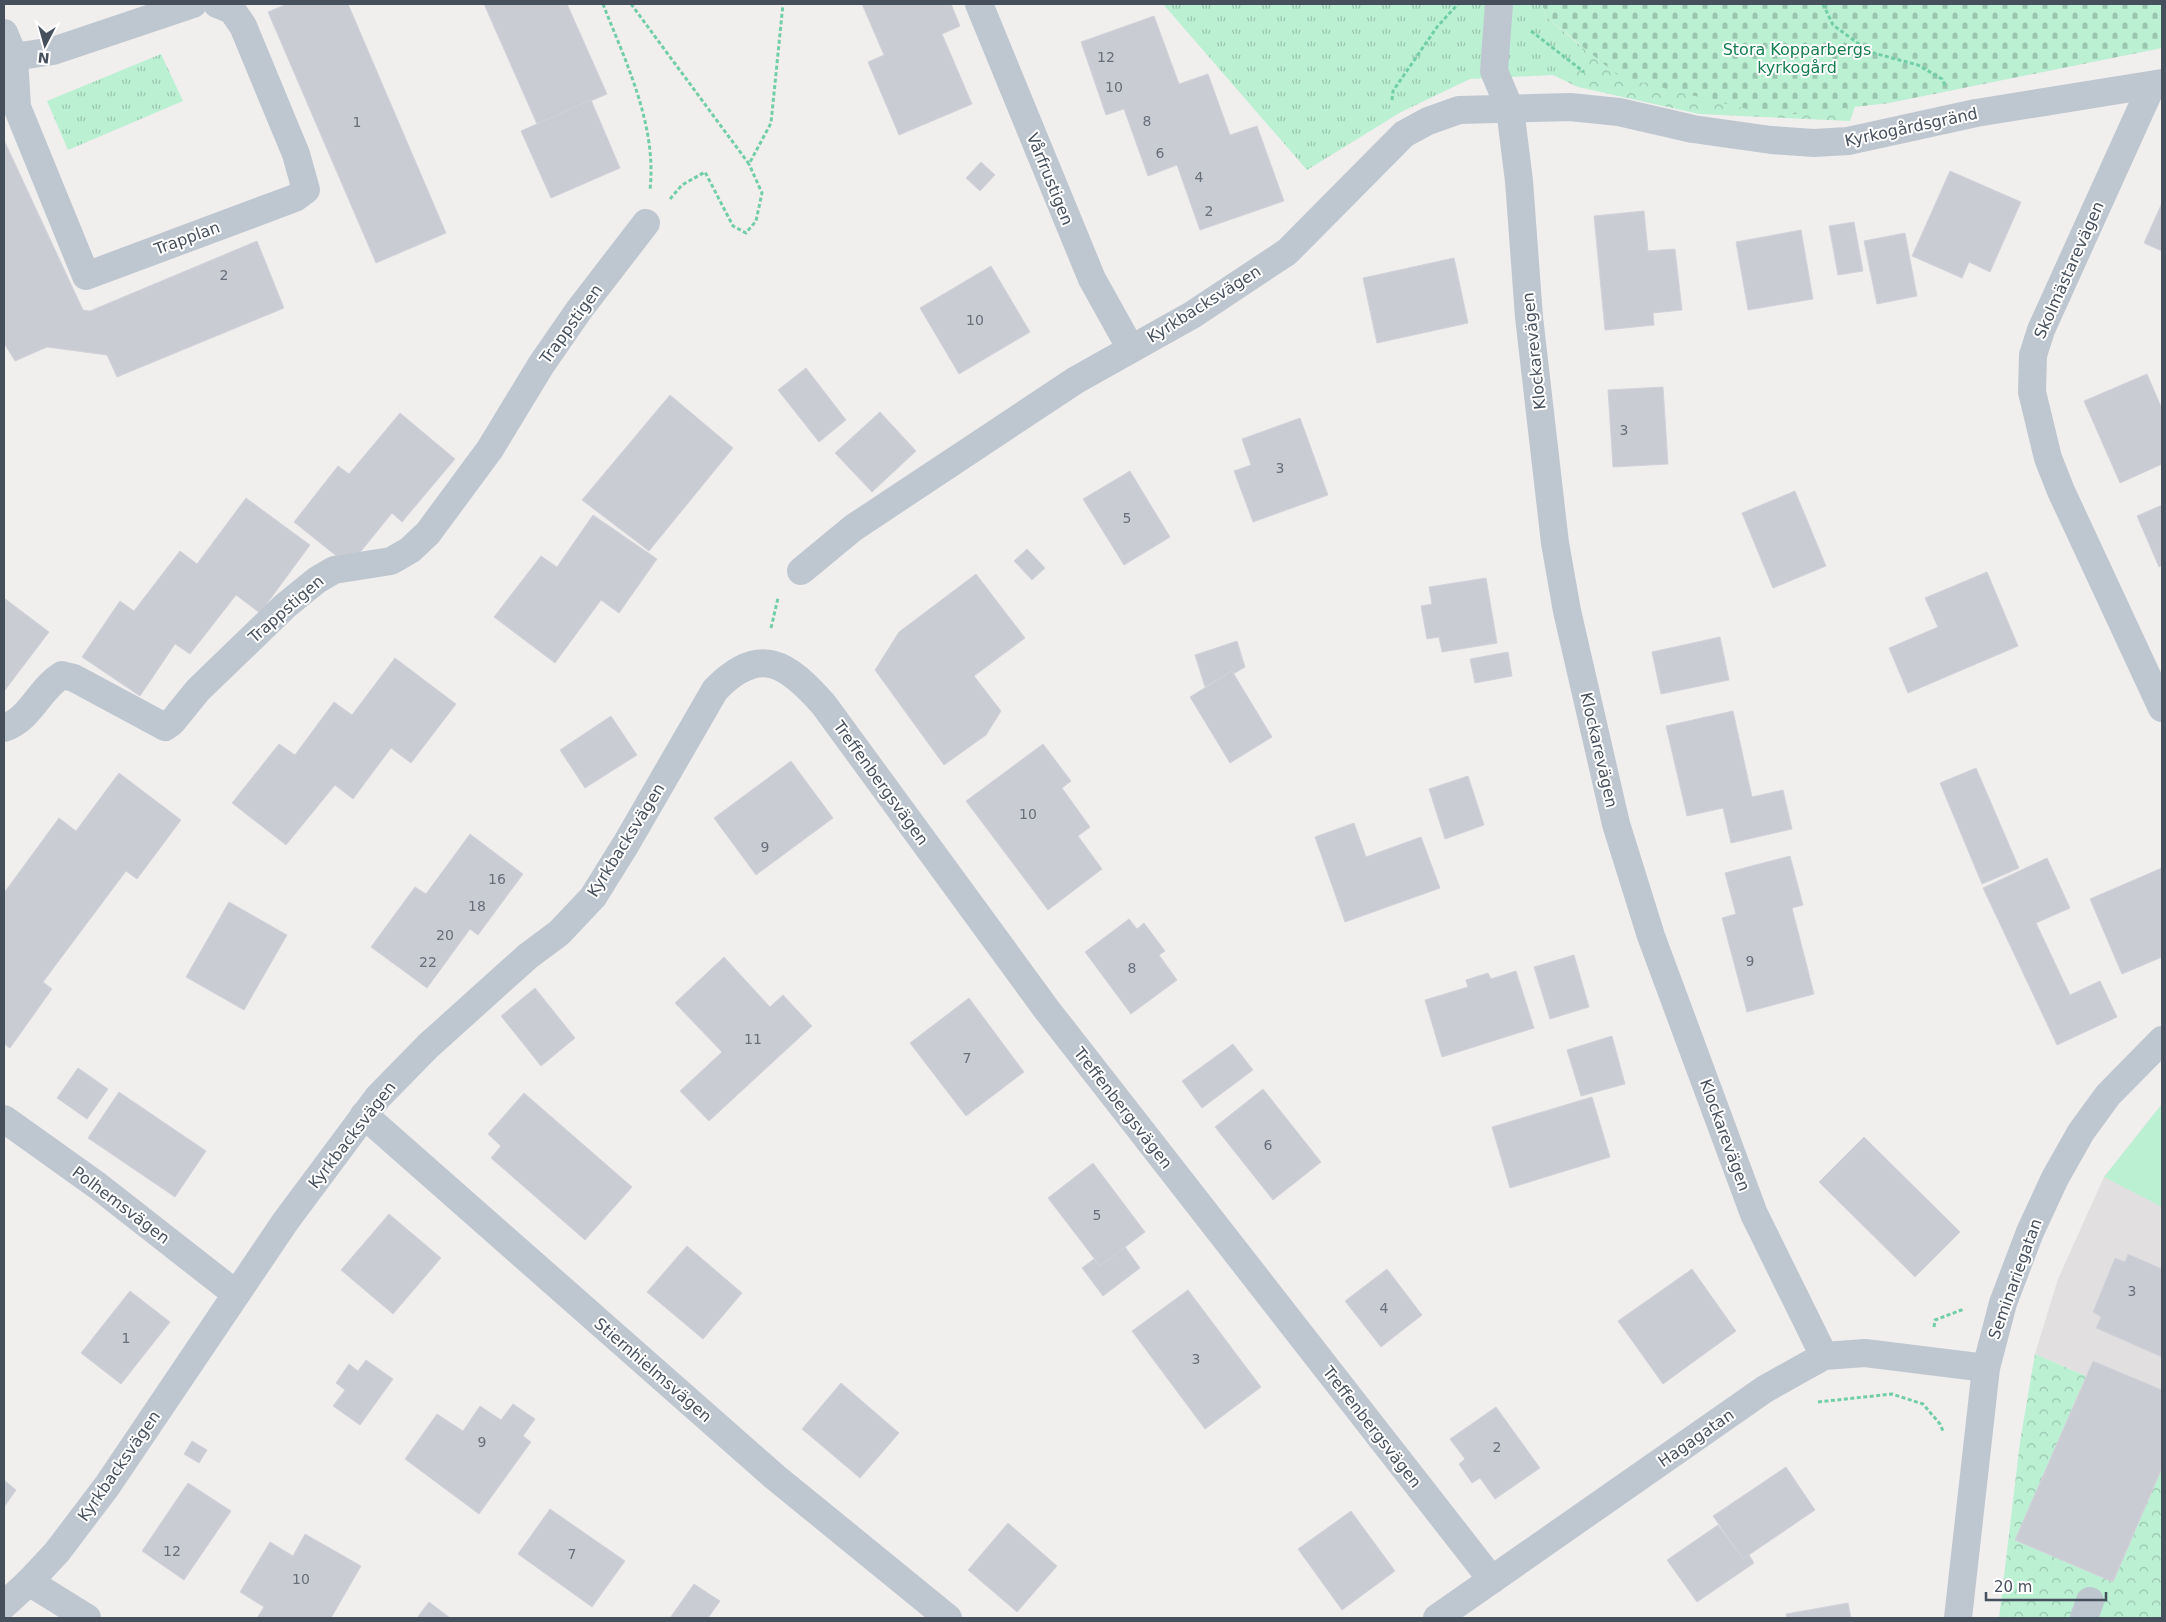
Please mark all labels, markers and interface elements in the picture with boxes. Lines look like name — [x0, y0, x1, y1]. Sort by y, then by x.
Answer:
north arrow — [20, 20, 70, 70]
park label: Stora Kopparbergs kyrkogård — [1723, 40, 1871, 77]
text: N — [37, 49, 50, 66]
house number: 12 — [1097, 49, 1115, 65]
house number: 10 — [1105, 79, 1123, 95]
street label: Kyrkogårdsgränd — [1843, 104, 1979, 150]
house number: 8 — [1143, 113, 1151, 129]
house number: 1 — [353, 114, 361, 130]
street label: Vårfrustigen — [1023, 130, 1077, 228]
house number: 6 — [1156, 145, 1165, 161]
house number: 4 — [1195, 169, 1204, 185]
street label: Skolmästarevägen — [2030, 198, 2108, 342]
house number: 2 — [1205, 203, 1213, 219]
street label: Trapplan — [151, 217, 222, 259]
street label: Kyrkbacksvägen — [1144, 261, 1264, 347]
house number: 2 — [220, 267, 228, 283]
street label: Trappstigen — [535, 281, 606, 368]
street label: Klockarevägen — [1518, 291, 1550, 411]
house number: 10 — [966, 312, 984, 328]
house number: 3 — [1620, 422, 1628, 438]
house number: 3 — [1276, 460, 1284, 476]
house number: 5 — [1123, 510, 1131, 526]
street label: Trappstigen — [244, 571, 327, 647]
street label: Klockarevägen — [1576, 690, 1622, 810]
street label: Treffenbergsvägen — [829, 716, 932, 849]
street label: Kyrkbacksvägen — [583, 780, 669, 900]
house number: 10 — [1019, 806, 1037, 822]
house number: 9 — [761, 839, 769, 855]
house number: 16 — [488, 871, 506, 887]
house number: 18 — [468, 898, 486, 914]
house number: 20 — [436, 927, 454, 943]
house number: 9 — [1746, 953, 1754, 969]
house number: 22 — [419, 954, 437, 970]
house number: 8 — [1128, 960, 1136, 976]
house number: 11 — [744, 1031, 762, 1047]
street label: Treffenbergsvägen — [1069, 1043, 1176, 1172]
house number: 7 — [963, 1050, 971, 1066]
street label: Klockarevägen — [1696, 1076, 1754, 1194]
street label: Kyrkbacksvägen — [304, 1078, 400, 1192]
house number: 6 — [1264, 1137, 1273, 1153]
street label: Polhemsvägen — [69, 1162, 173, 1248]
house number: 5 — [1093, 1207, 1101, 1223]
street label: Seminariegatan — [1984, 1216, 2046, 1342]
house number: 3 — [2128, 1283, 2136, 1299]
house number: 4 — [1380, 1300, 1389, 1316]
street label: Stiernhielmsvägen — [590, 1314, 716, 1426]
house number: 1 — [122, 1330, 130, 1346]
house number: 3 — [1192, 1351, 1200, 1367]
street label: Treffenbergsvägen — [1318, 1362, 1425, 1491]
street label: Hagagatan — [1655, 1405, 1737, 1471]
street label: Kyrkbacksvägen — [74, 1407, 164, 1525]
house number: 9 — [478, 1434, 486, 1450]
house number: 2 — [1493, 1439, 1501, 1455]
house number: 12 — [163, 1543, 181, 1559]
house number: 7 — [568, 1546, 576, 1562]
scale bar — [1986, 1570, 2106, 1602]
house number: 10 — [292, 1571, 310, 1587]
text: 20 m — [1994, 1578, 2032, 1596]

